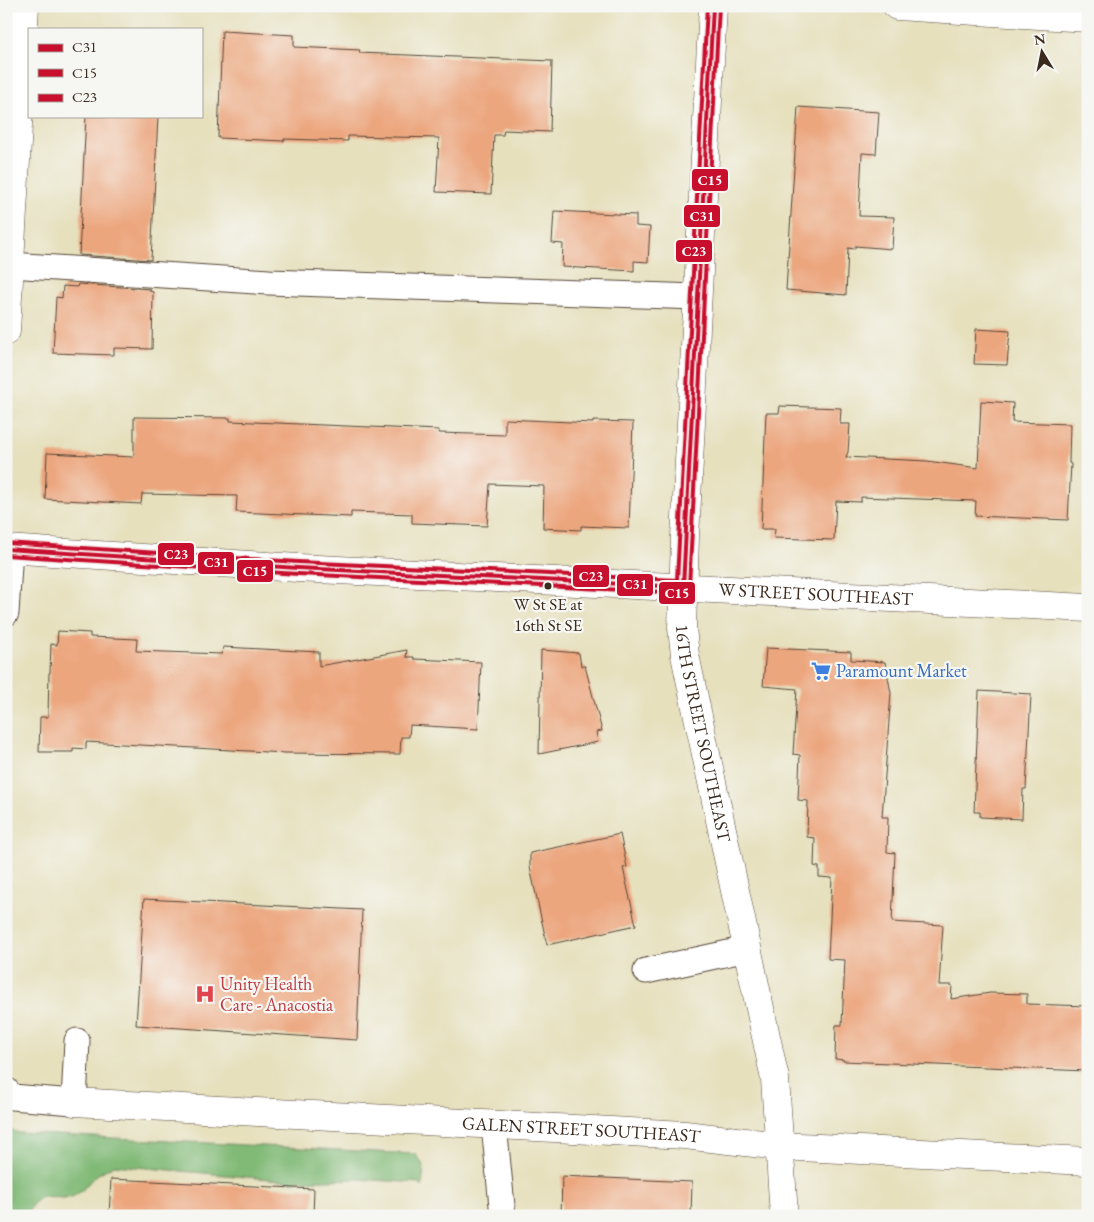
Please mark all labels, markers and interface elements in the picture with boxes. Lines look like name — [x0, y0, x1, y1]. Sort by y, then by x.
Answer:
legend — [28, 28, 202, 118]
north arrow — [1016, 28, 1066, 78]
text: N — [1033, 29, 1048, 49]
text: C31 — [72, 37, 97, 56]
text: C15 — [72, 63, 97, 82]
text: C23 — [72, 87, 97, 106]
line badge: C15 — [691, 168, 729, 192]
text: C15 — [698, 171, 722, 189]
line badge: C31 — [683, 204, 721, 228]
text: C31 — [690, 207, 714, 225]
line badge: C23 — [675, 239, 713, 263]
text: C23 — [682, 242, 706, 260]
line badge: C23 — [157, 542, 195, 566]
text: C23 — [164, 545, 188, 563]
line badge: C31 — [197, 551, 235, 575]
text: C31 — [204, 553, 228, 571]
line badge: C15 — [236, 559, 274, 583]
text: C15 — [243, 562, 267, 580]
line badge: C23 — [572, 564, 610, 588]
text: C23 — [579, 567, 603, 585]
line badge: C31 — [616, 573, 654, 597]
text: C31 — [623, 575, 647, 593]
street label: W STREET SOUTHEAST — [718, 577, 914, 610]
marker: W St SE at 16th St SE — [543, 581, 553, 591]
line badge: C15 — [658, 581, 696, 605]
text: C15 — [665, 584, 689, 602]
place label: W St SE at 16th St SE — [514, 593, 583, 636]
street label: 16TH STREET SOUTHEAST — [671, 623, 737, 845]
place label: Paramount Market — [836, 659, 967, 682]
supermarket icon: Paramount Market — [810, 660, 832, 682]
place label: Unity Health Care - Anacostia — [220, 972, 334, 1016]
hospital icon: Unity Health Care - Anacostia — [194, 983, 216, 1005]
street label: GALEN STREET SOUTHEAST — [462, 1111, 703, 1148]

